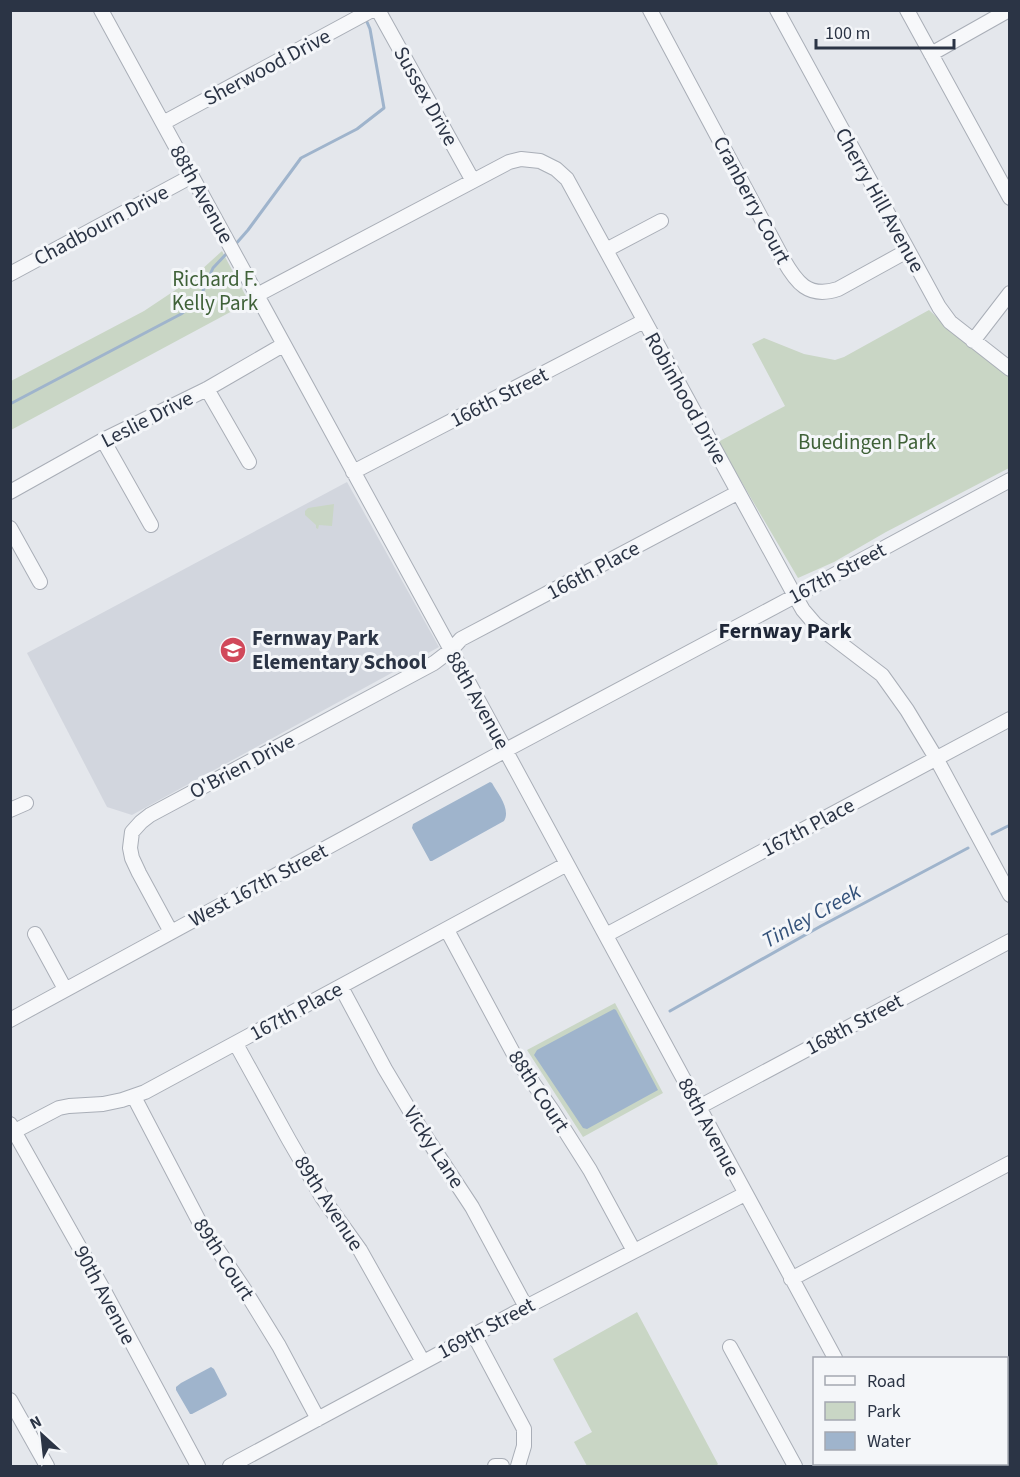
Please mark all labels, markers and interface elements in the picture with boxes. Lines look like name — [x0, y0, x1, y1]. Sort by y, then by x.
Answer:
scale bar — [816, 12, 954, 50]
street label: Sherwood Drive — [198, 21, 336, 113]
text: 100 m — [825, 21, 870, 46]
street label: Sussex Drive — [386, 41, 466, 151]
street label: Cherry Hill Avenue — [828, 122, 932, 278]
street label: Cranberry Court — [706, 131, 798, 269]
street label: 88th Avenue — [163, 139, 241, 249]
street label: Chadbourn Drive — [28, 177, 174, 273]
park label: Richard F. Kelly Park — [172, 264, 259, 318]
street label: Robinhood Drive — [637, 326, 735, 470]
street label: 166th Street — [445, 359, 553, 435]
street label: Leslie Drive — [96, 383, 198, 455]
park label: Buedingen Park — [798, 427, 937, 457]
street label: 166th Place — [541, 533, 645, 607]
street label: 167th Street — [783, 535, 891, 611]
district label: Fernway Park — [719, 615, 851, 647]
place label: Fernway Park Elementary School — [252, 623, 426, 677]
school or university icon: Fernway Park Elementary School — [218, 635, 248, 665]
street label: 88th Avenue — [439, 645, 517, 755]
street label: O'Brien Drive — [184, 726, 300, 806]
street label: 167th Place — [756, 790, 860, 864]
street label: West 167th Street — [183, 836, 333, 934]
water label: Tinley Creek — [756, 875, 867, 956]
street label: 167th Place — [244, 974, 348, 1048]
street label: 168th Street — [800, 986, 908, 1062]
street label: 88th Court — [501, 1044, 577, 1138]
street label: 88th Avenue — [670, 1072, 748, 1182]
street label: Vicky Lane — [396, 1100, 472, 1194]
street label: 89th Avenue — [287, 1149, 371, 1257]
street label: 89th Court — [186, 1212, 262, 1306]
street label: 90th Avenue — [66, 1240, 144, 1350]
street label: 169th Street — [432, 1290, 540, 1366]
legend — [813, 1357, 1008, 1465]
text: Road — [867, 1369, 906, 1394]
text: Park — [867, 1399, 901, 1424]
north arrow — [12, 1405, 72, 1465]
text: N — [26, 1410, 45, 1435]
text: Water — [867, 1429, 911, 1454]

